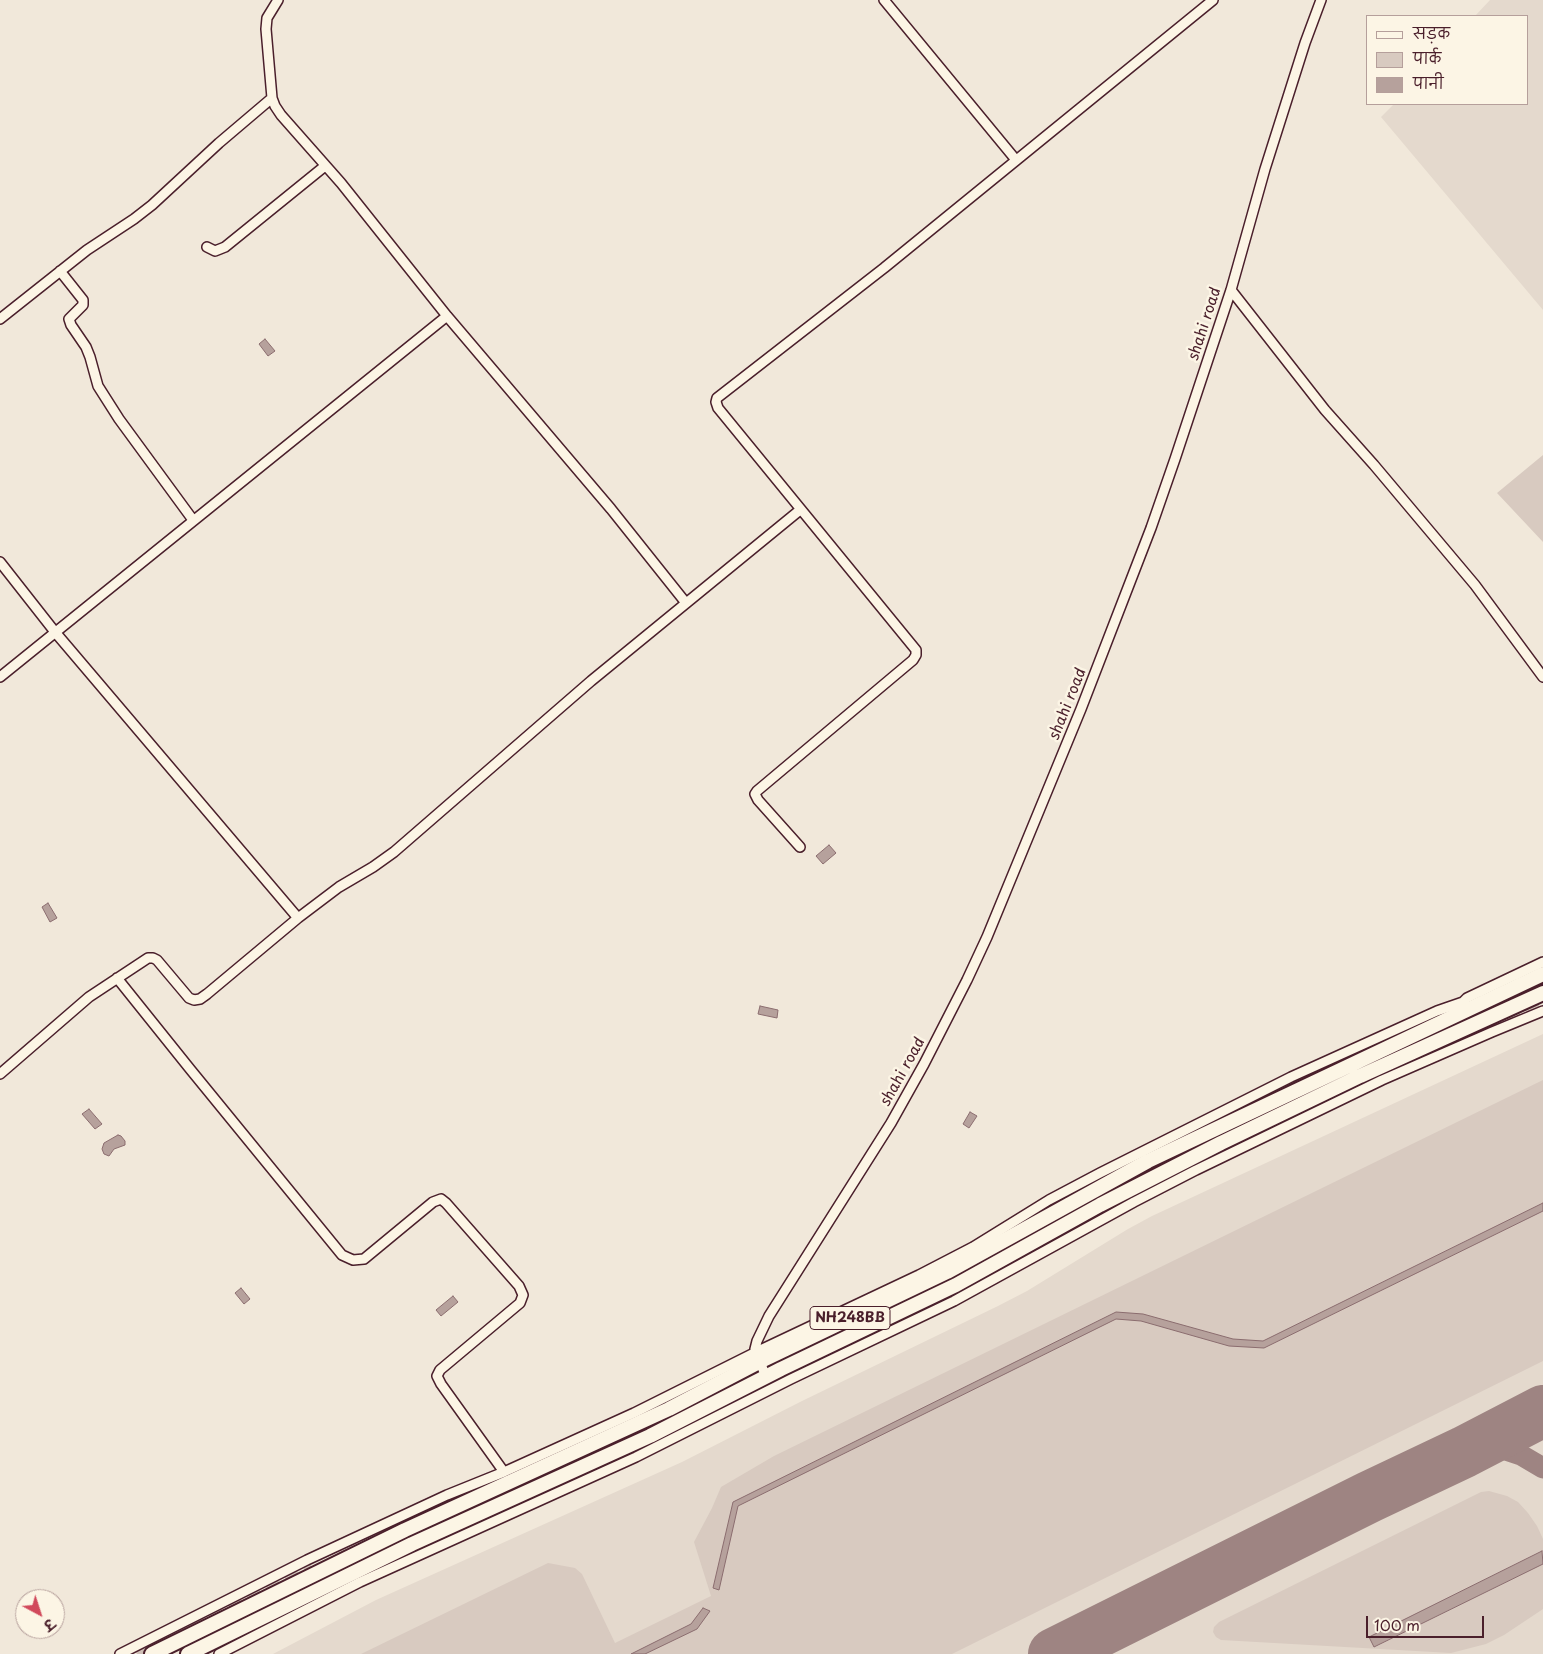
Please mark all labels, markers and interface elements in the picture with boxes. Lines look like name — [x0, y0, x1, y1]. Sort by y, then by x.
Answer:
legend — [1366, 15, 1528, 105]
text: सड़क — [1413, 21, 1450, 44]
text: पार्क — [1413, 46, 1441, 69]
text: पानी — [1413, 71, 1444, 94]
street label: shahi road — [1185, 285, 1225, 363]
street label: shahi road — [1045, 666, 1091, 742]
street label: shahi road — [877, 1035, 929, 1109]
road number: NH248BB — [810, 1306, 890, 1330]
north arrow — [15, 1589, 65, 1639]
scale bar — [1368, 1606, 1486, 1638]
text: 100 m — [1374, 1613, 1420, 1636]
text: उ — [39, 1614, 60, 1636]

